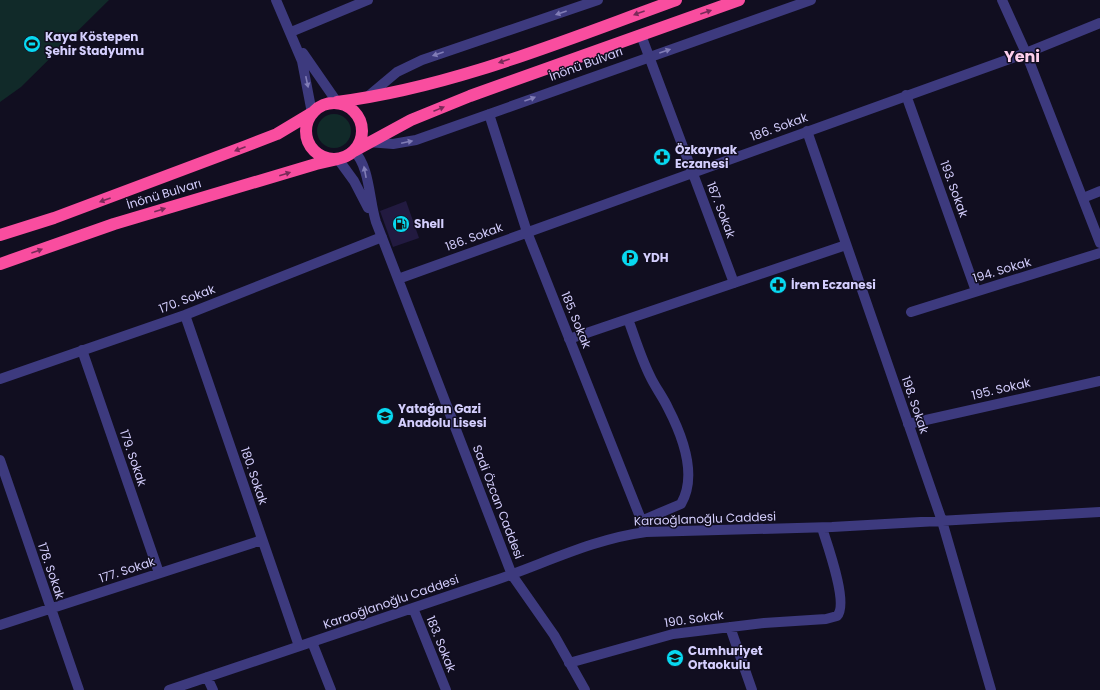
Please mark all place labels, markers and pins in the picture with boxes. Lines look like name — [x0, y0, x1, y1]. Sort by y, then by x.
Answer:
place label: Kaya Köstepen Şehir Stadyumu — [45, 28, 144, 59]
sports icon: Kaya Köstepen Şehir Stadyumu — [22, 34, 42, 54]
place label: Özkaynak Eczanesi — [675, 141, 738, 172]
pharmacy icon: Özkaynak Eczanesi — [652, 147, 672, 167]
fuel station icon: Shell — [391, 214, 411, 234]
place label: Shell — [414, 215, 444, 232]
parking icon: YDH — [620, 248, 640, 268]
place label: YDH — [643, 249, 669, 266]
pharmacy icon: İrem Eczanesi — [768, 275, 788, 295]
place label: İrem Eczanesi — [791, 276, 876, 293]
place label: Yatağan Gazi Anadolu Lisesi — [398, 400, 487, 431]
school or university icon: Yatağan Gazi Anadolu Lisesi — [375, 406, 395, 426]
place label: Cumhuriyet Ortaokulu — [688, 642, 763, 673]
school or university icon: Cumhuriyet Ortaokulu — [665, 648, 685, 668]

